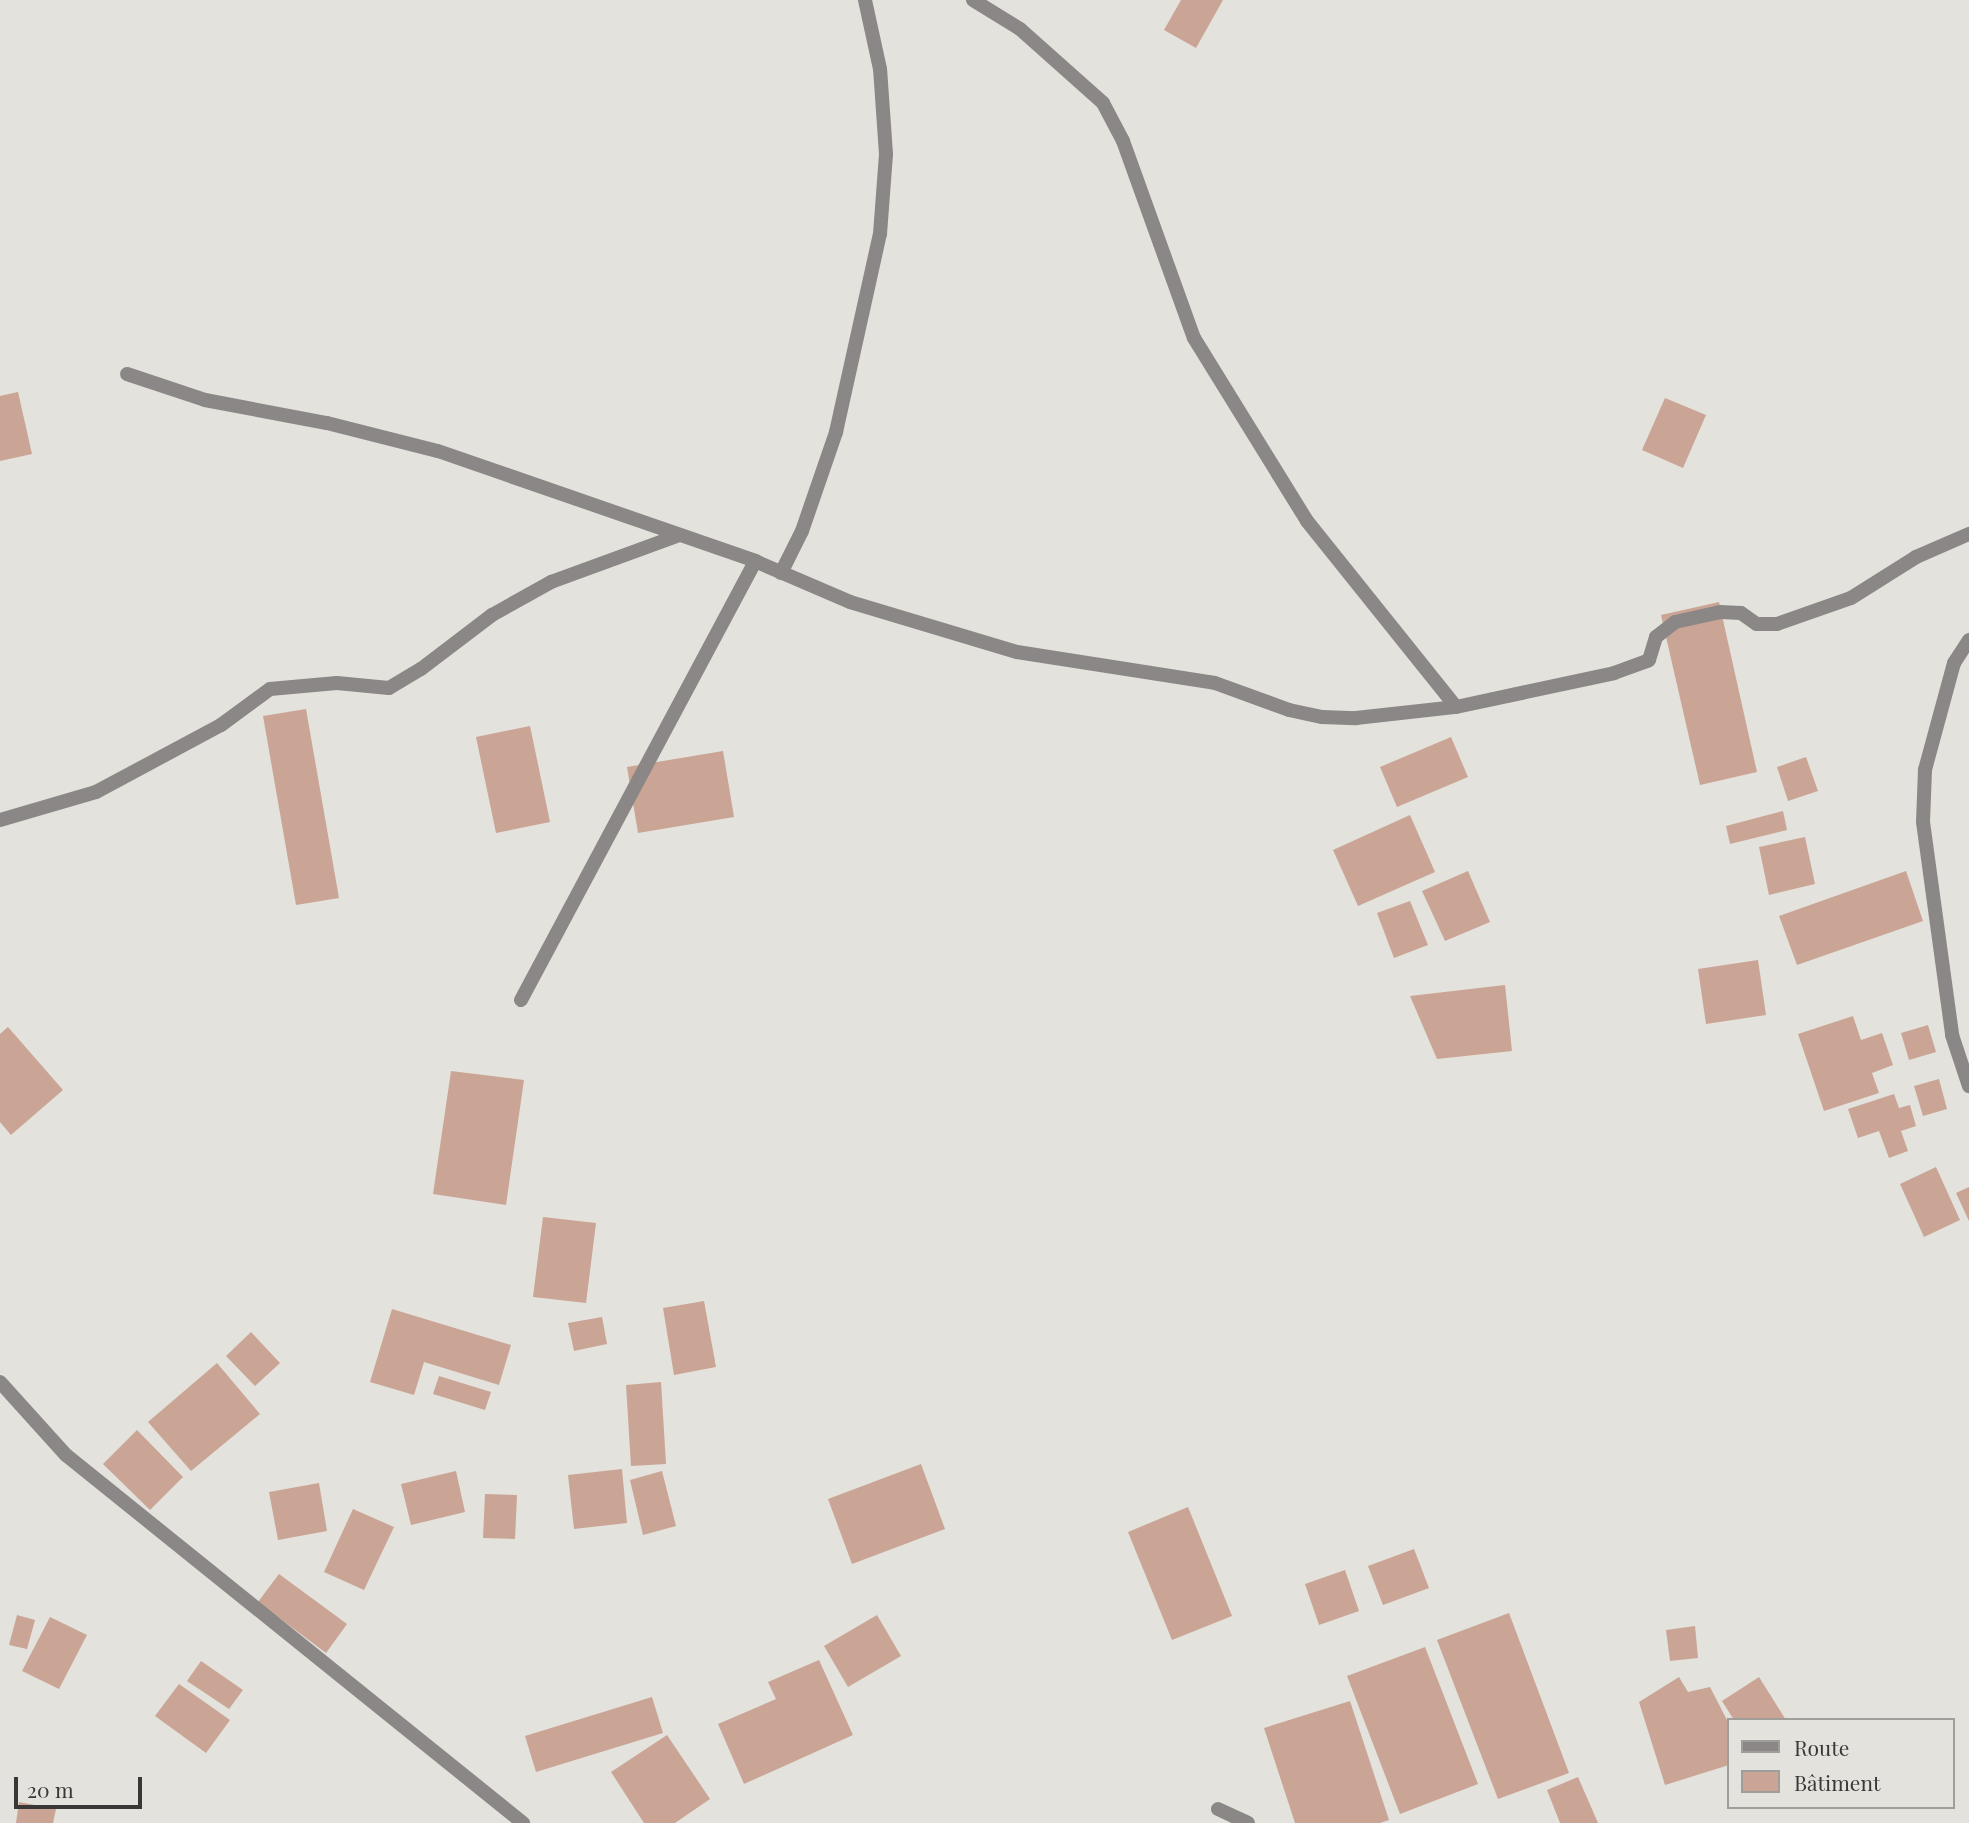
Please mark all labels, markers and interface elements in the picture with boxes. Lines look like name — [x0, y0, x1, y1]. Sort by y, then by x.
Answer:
legend — [1728, 1718, 1955, 1809]
text: Route — [1794, 1733, 1849, 1761]
scale bar — [18, 1764, 145, 1808]
text: Bâtiment — [1794, 1768, 1880, 1796]
text: 20 m — [27, 1775, 74, 1803]

